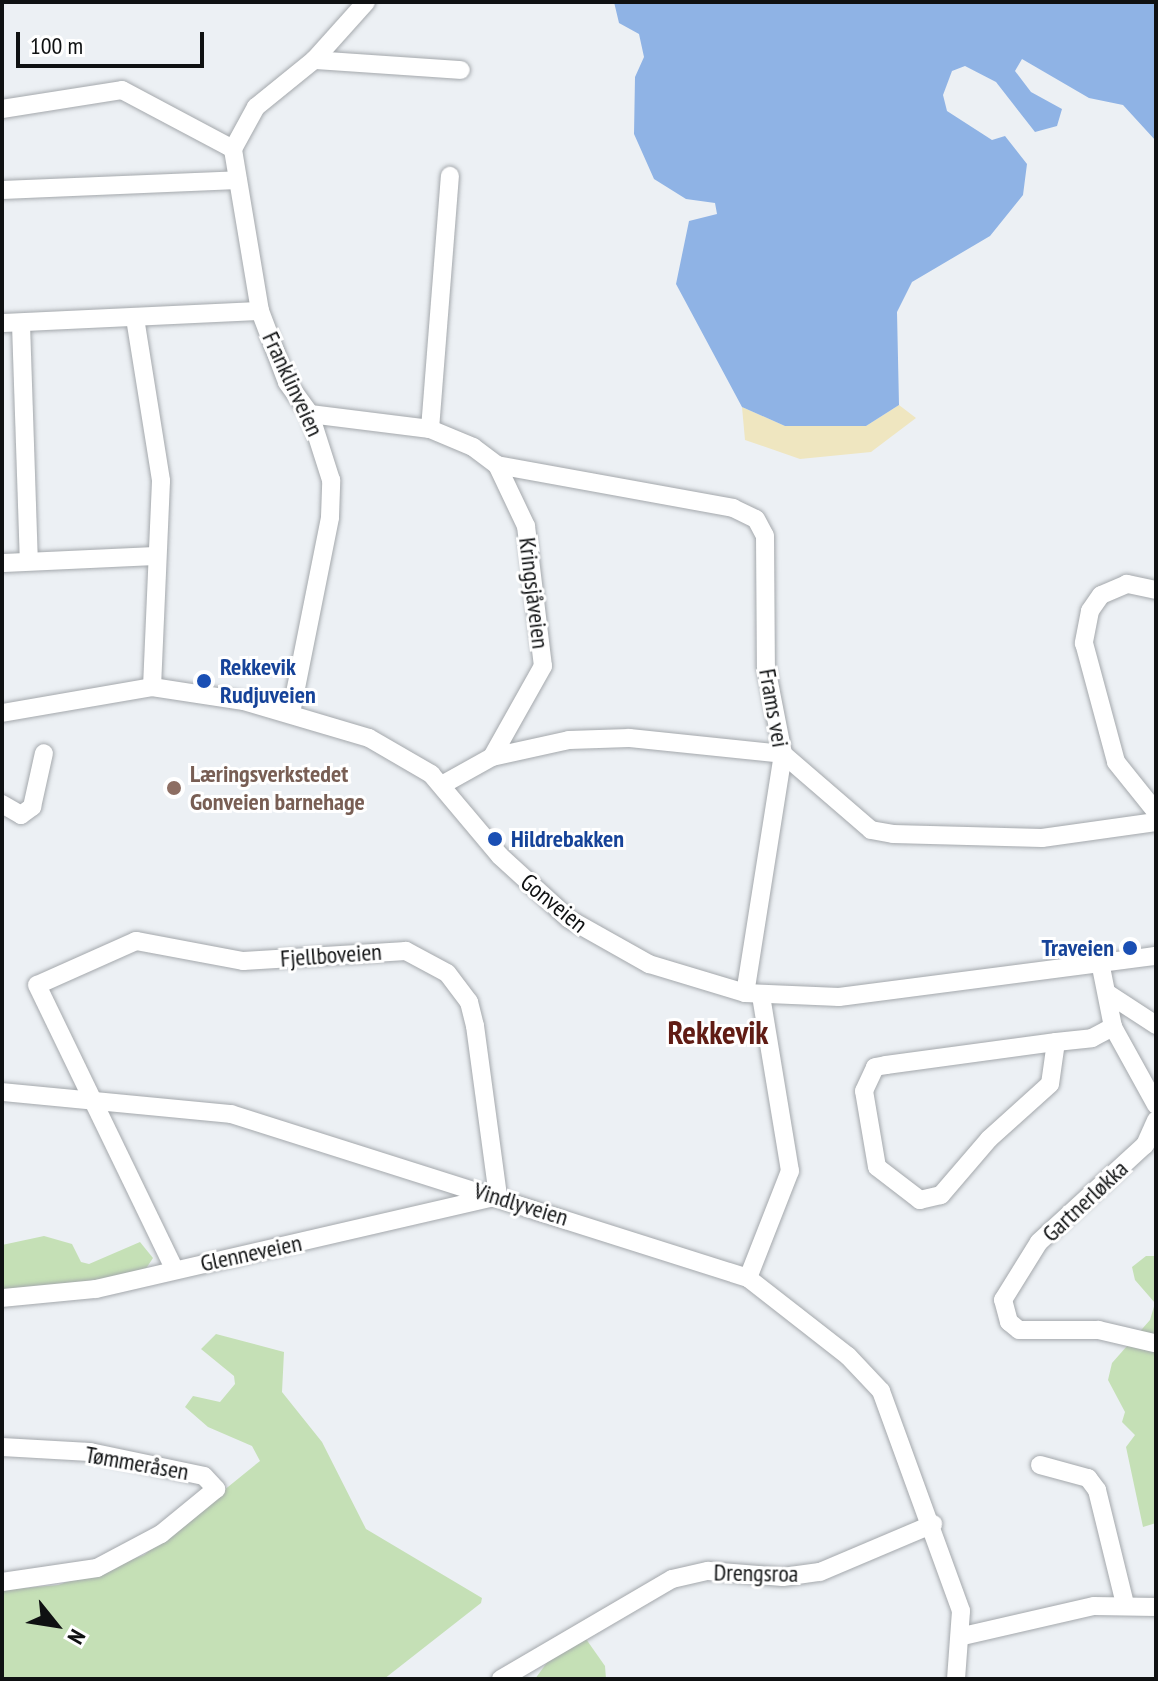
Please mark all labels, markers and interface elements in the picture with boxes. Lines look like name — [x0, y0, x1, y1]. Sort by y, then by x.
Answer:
scale bar — [20, 16, 208, 66]
text: 100 m — [30, 30, 83, 61]
street label: Franklinveien — [256, 327, 330, 441]
street label: Kringsjåveien — [513, 536, 555, 650]
place label: Rekkevik Rudjuveien — [220, 653, 316, 709]
street label: Frams vei — [753, 666, 795, 750]
marker: Rekkevik Rudjuveien — [195, 672, 213, 690]
place label: Læringsverkstedet Gonveien barnehage — [190, 760, 365, 816]
marker: Læringsverkstedet Gonveien barnehage — [165, 779, 183, 797]
place label: Hildrebakken — [511, 825, 624, 853]
marker: Hildrebakken — [486, 830, 504, 848]
street label: Gonveien — [515, 867, 593, 939]
place label: Traveien — [1042, 934, 1114, 962]
street label: Fjellboveien — [279, 937, 383, 973]
marker: Traveien — [1121, 939, 1139, 957]
district label: Rekkevik — [667, 1013, 769, 1051]
street label: Gartnerløkka — [1036, 1154, 1134, 1248]
street label: Vindlyveien — [470, 1176, 572, 1232]
street label: Glenneveien — [198, 1228, 304, 1278]
street label: Tømmeråsen — [83, 1440, 191, 1486]
street label: Drengsroa — [713, 1558, 799, 1588]
north arrow — [16, 1585, 96, 1665]
text: N — [62, 1625, 92, 1649]

